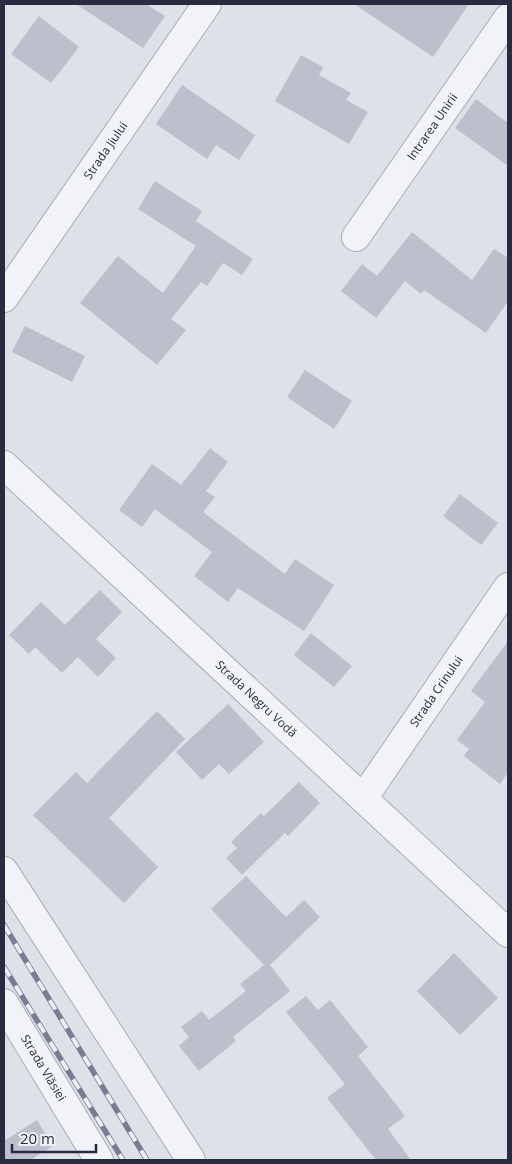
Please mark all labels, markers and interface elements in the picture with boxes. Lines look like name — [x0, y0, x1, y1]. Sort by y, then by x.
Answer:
street label: Intrarea Unirii — [403, 90, 461, 164]
street label: Strada Jiului — [79, 118, 131, 183]
street label: Strada Crinului — [405, 652, 467, 730]
street label: Strada Negru Vodă — [212, 657, 301, 741]
street label: Strada Vlăsiei — [17, 1031, 70, 1104]
scale bar — [12, 1122, 96, 1154]
text: 20 m — [20, 1128, 55, 1148]

